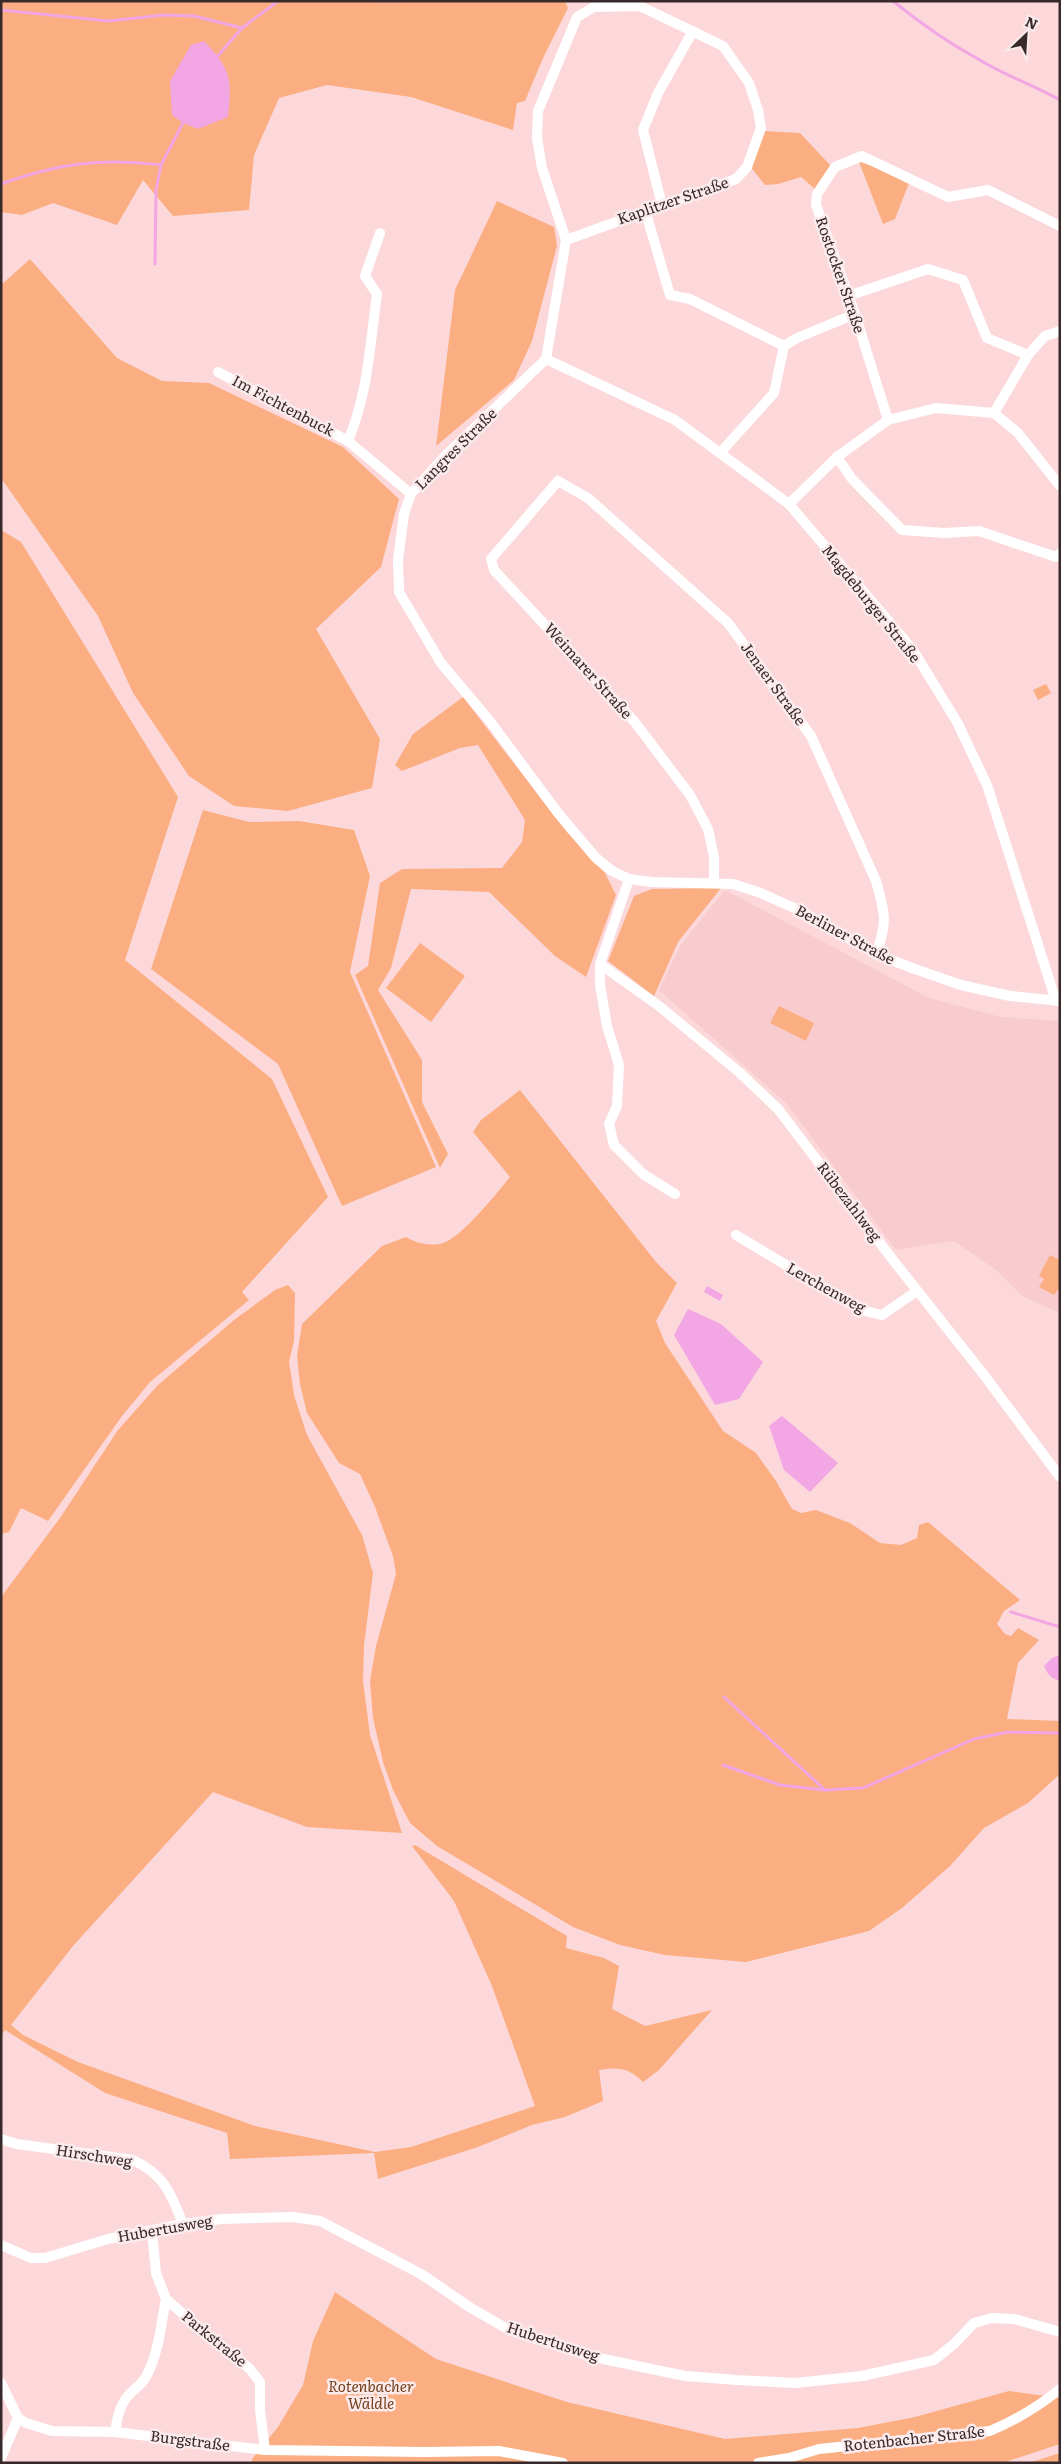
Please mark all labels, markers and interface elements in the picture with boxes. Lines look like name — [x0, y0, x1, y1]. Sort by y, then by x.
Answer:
north arrow — [1001, 10, 1051, 60]
text: N — [1022, 11, 1042, 34]
street label: Kaplitzer Straße — [614, 170, 731, 229]
street label: Rostocker Straße — [811, 213, 872, 336]
street label: Im Fichtenbuck — [228, 368, 340, 442]
street label: Langres Straße — [409, 402, 501, 494]
street label: Magdeburger Straße — [817, 539, 927, 667]
street label: Weimarer Straße — [540, 617, 639, 723]
street label: Jenaer Straße — [736, 636, 813, 730]
street label: Berliner Straße — [792, 898, 900, 970]
street label: Rübezahlweg — [812, 1156, 888, 1247]
street label: Lerchenweg — [783, 1255, 871, 1318]
street label: Hirschweg — [54, 2137, 135, 2172]
street label: Hubertusweg — [115, 2208, 215, 2247]
street label: Parkstraße — [177, 2304, 253, 2372]
street label: Hubertusweg — [504, 2315, 603, 2367]
park label: Rotenbacher Wäldle — [328, 2374, 414, 2414]
street label: Rotenbacher Straße — [842, 2419, 986, 2456]
street label: Burgstraße — [149, 2423, 232, 2456]

